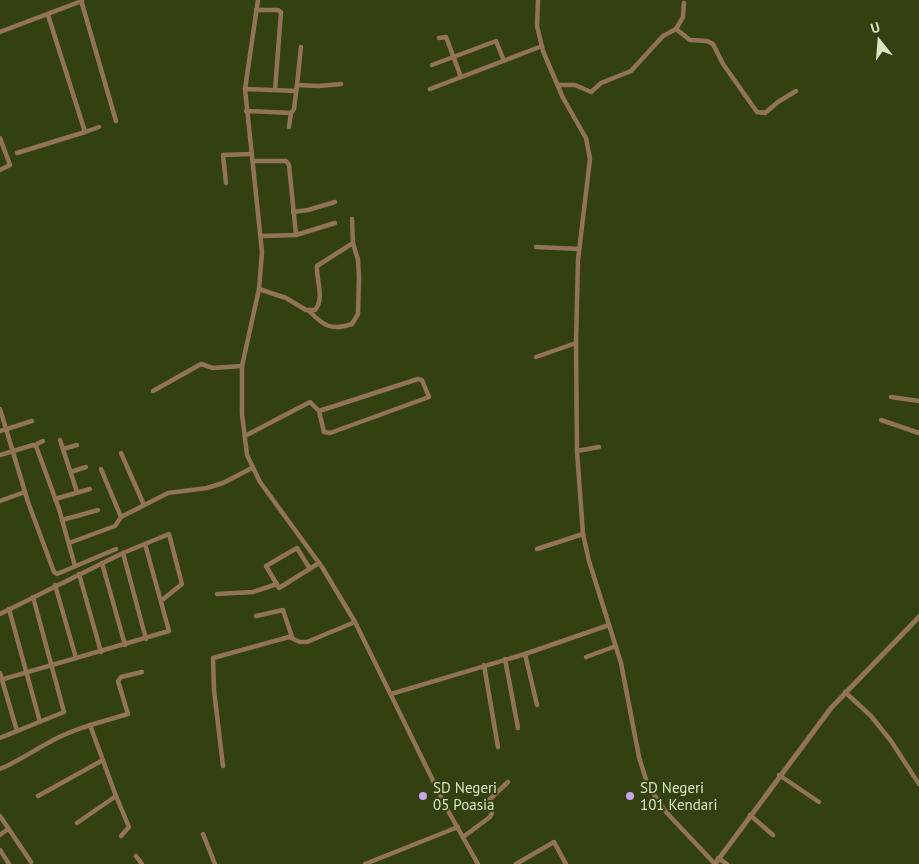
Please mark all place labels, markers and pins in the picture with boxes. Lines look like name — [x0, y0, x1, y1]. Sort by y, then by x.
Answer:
place label: SD Negeri 05 Poasia — [433, 778, 497, 814]
place label: SD Negeri 101 Kendari — [640, 778, 717, 814]
marker: SD Negeri 05 Poasia — [417, 790, 429, 802]
marker: SD Negeri 101 Kendari — [624, 790, 636, 802]

